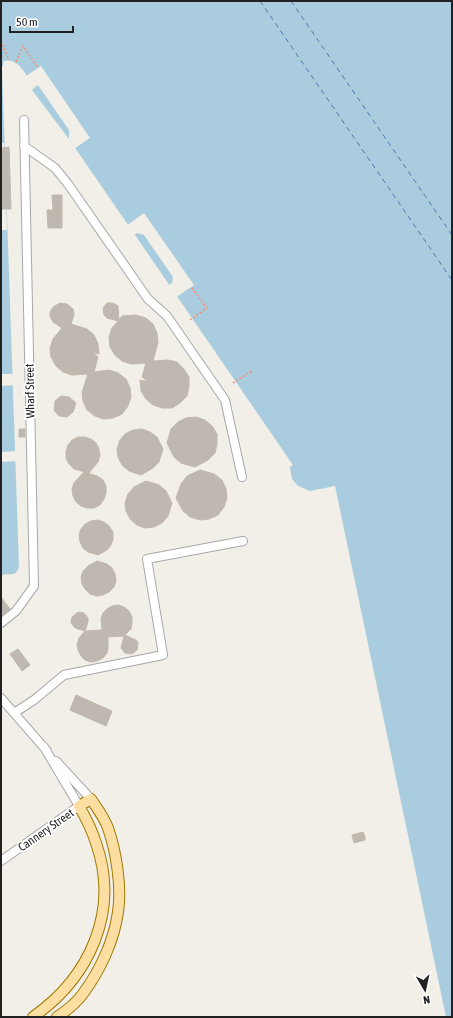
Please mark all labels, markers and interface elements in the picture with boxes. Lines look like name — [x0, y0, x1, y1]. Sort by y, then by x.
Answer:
scale bar — [10, 8, 73, 34]
text: 50 m — [16, 15, 38, 29]
street label: Wharf Street — [23, 363, 37, 419]
street label: Cannery Street — [16, 805, 77, 854]
north arrow — [405, 970, 445, 1010]
text: N — [422, 993, 431, 1006]

